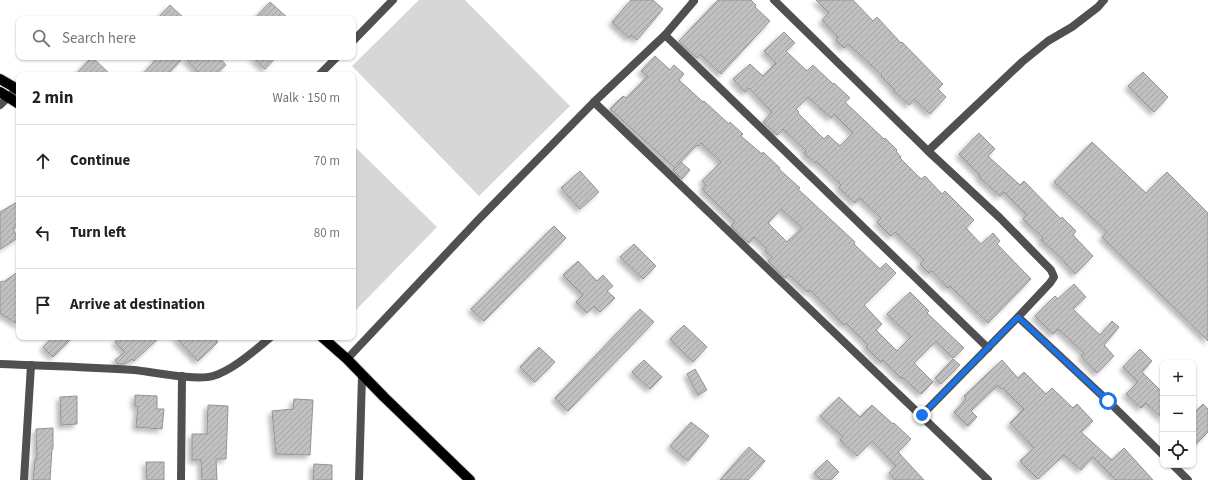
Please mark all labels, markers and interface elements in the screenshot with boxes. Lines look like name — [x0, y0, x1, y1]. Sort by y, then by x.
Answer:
search box — [16, 16, 356, 60]
icon: search — [30, 27, 52, 49]
text: Search here — [62, 28, 136, 49]
text: 2 min — [32, 86, 73, 110]
text: Walk · 150 m — [272, 89, 340, 107]
icon: ahead — [32, 150, 54, 172]
text: Continue — [70, 150, 130, 171]
text: 70 m — [314, 152, 340, 170]
icon: left — [32, 222, 54, 244]
text: Turn left — [70, 222, 126, 243]
text: 80 m — [314, 224, 340, 242]
icon: arrive — [32, 294, 54, 316]
text: Arrive at destination — [70, 294, 205, 315]
map controls — [1160, 360, 1196, 468]
button: + — [1160, 360, 1196, 396]
route start — [1099, 392, 1117, 410]
button: − — [1160, 396, 1196, 432]
route end — [913, 406, 931, 424]
button: locate — [1160, 432, 1196, 468]

